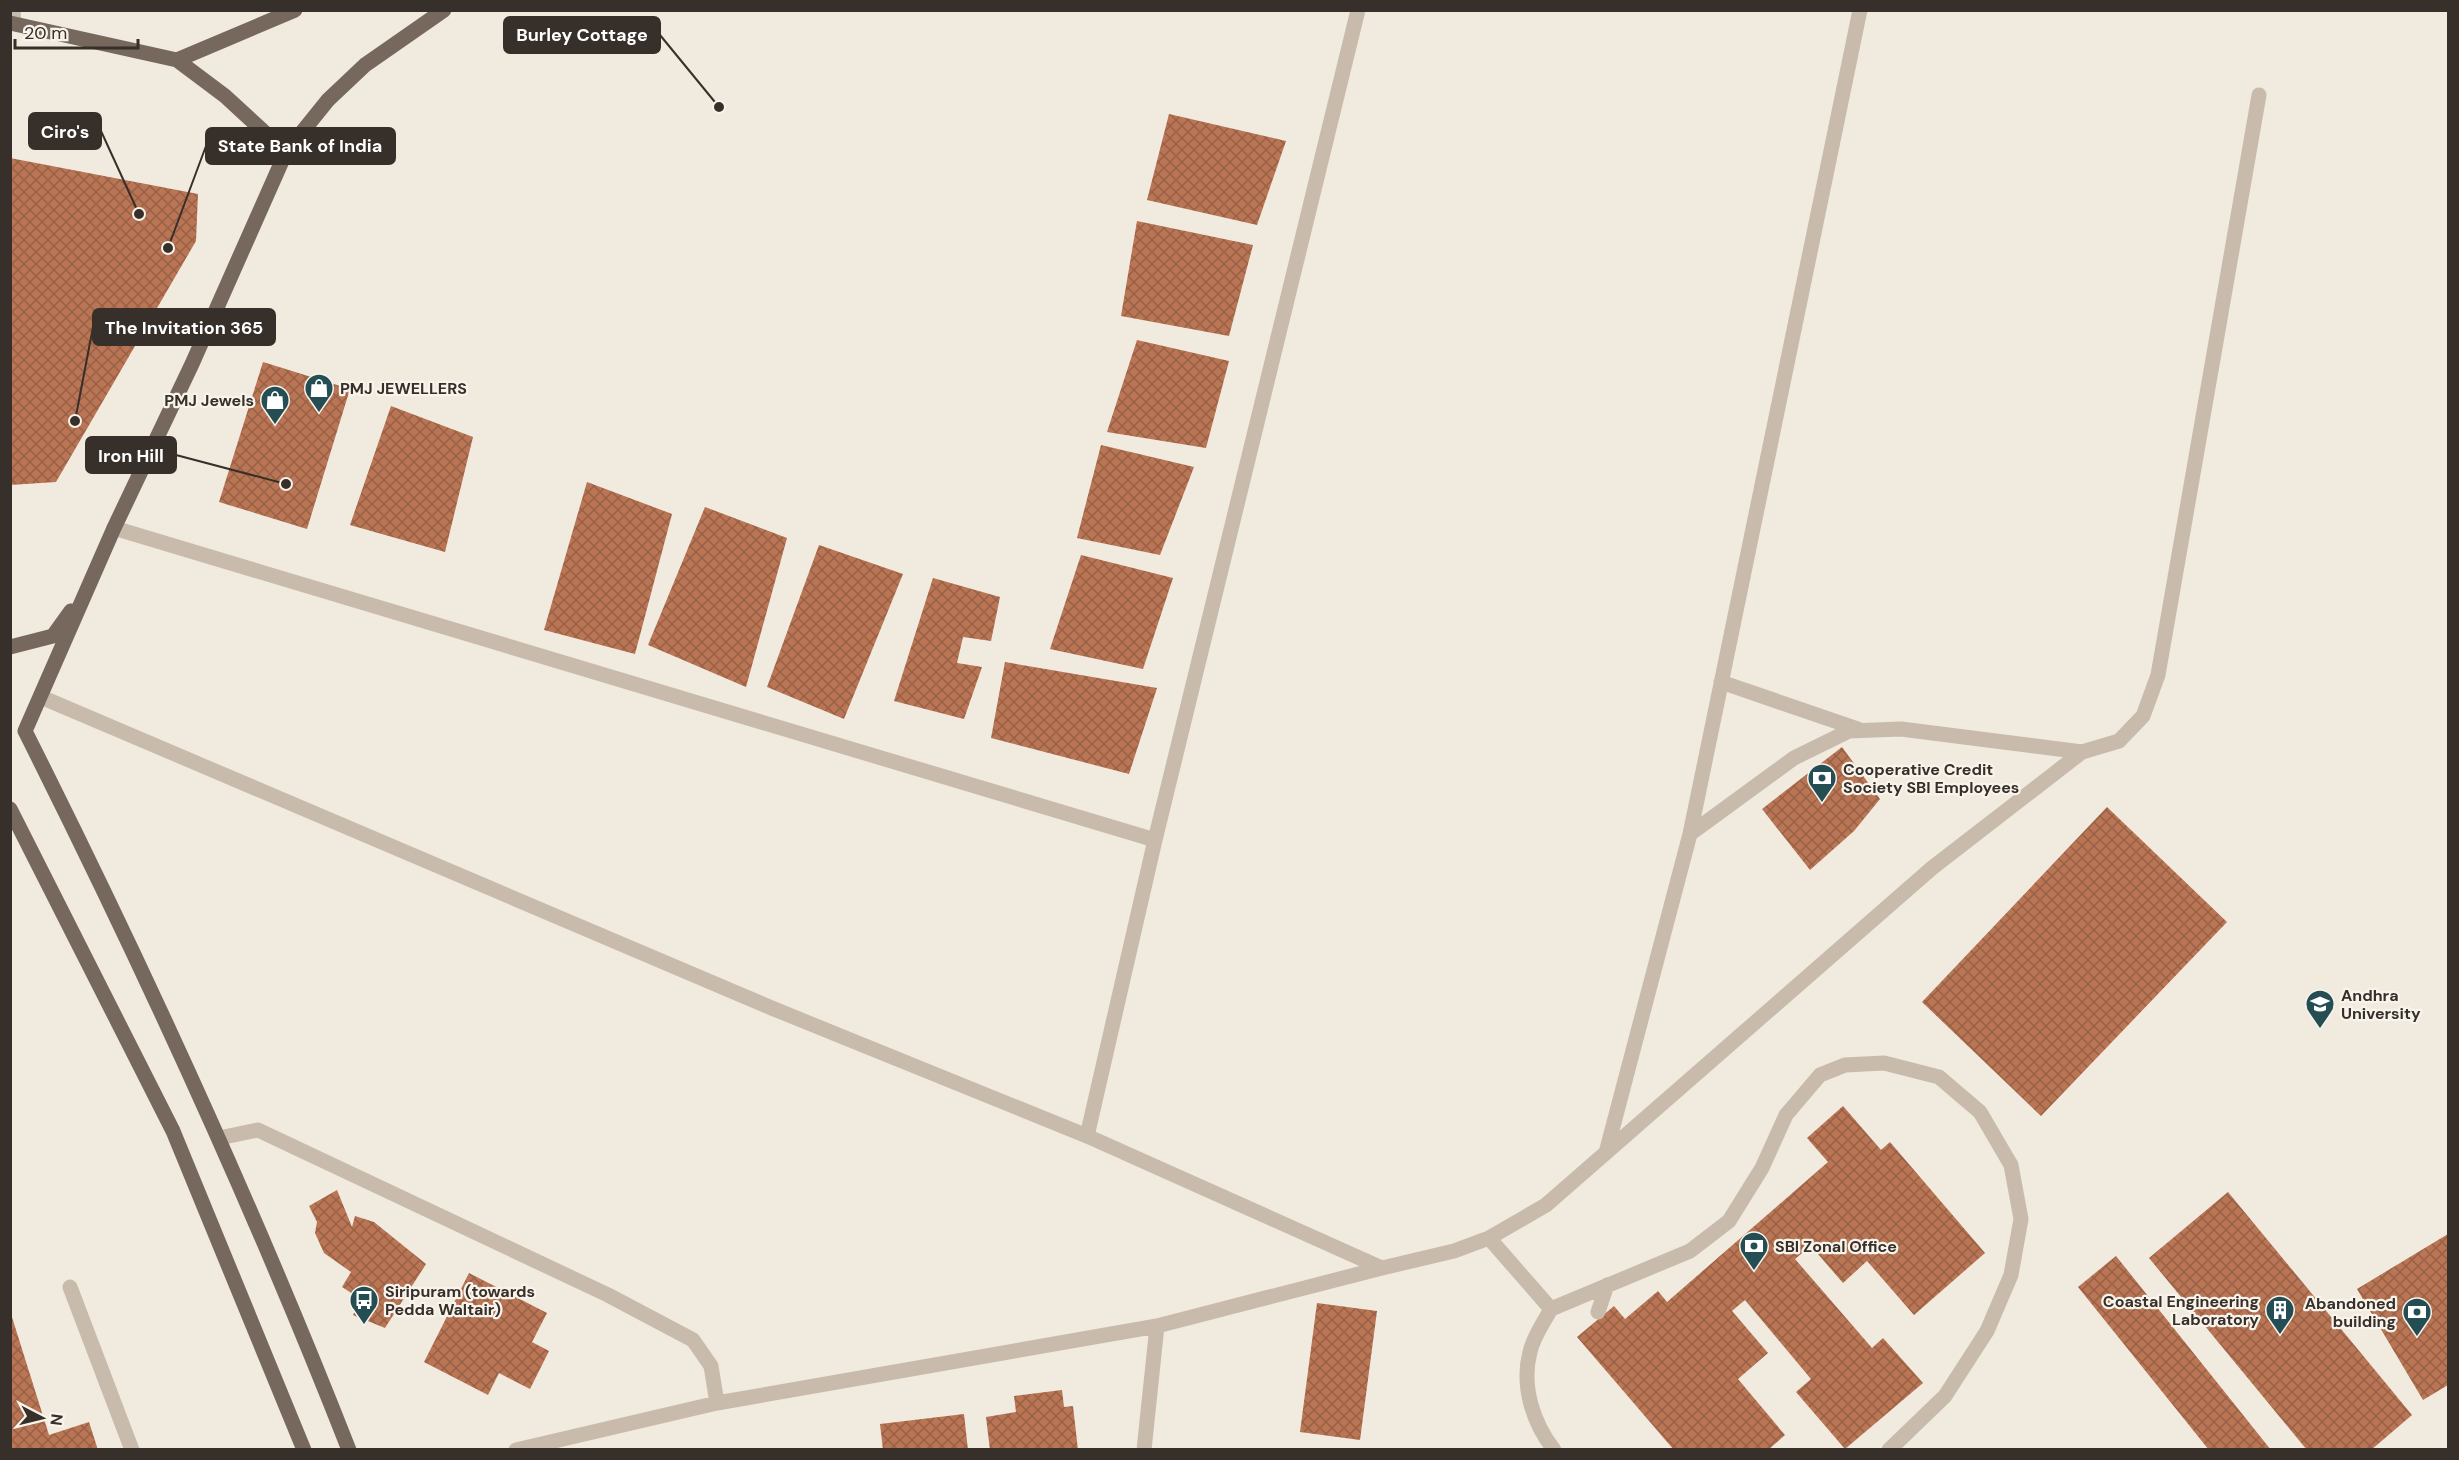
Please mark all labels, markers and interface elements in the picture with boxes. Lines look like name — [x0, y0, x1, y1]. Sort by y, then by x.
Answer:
scale bar — [15, 12, 138, 50]
callout: Burley Cottage — [504, 17, 660, 53]
text: 20 m — [24, 21, 67, 45]
text: Burley Cottage — [516, 23, 648, 47]
callout: Ciro's — [29, 113, 101, 149]
text: Ciro's — [41, 120, 89, 144]
callout: State Bank of India — [206, 128, 395, 164]
text: State Bank of India — [218, 134, 382, 158]
callout: The Invitation 365 — [93, 309, 275, 345]
text: The Invitation 365 — [105, 316, 263, 340]
shop icon: PMJ JEWELLERS — [303, 372, 335, 414]
place label: PMJ JEWELLERS — [340, 378, 467, 399]
shop icon: PMJ Jewels — [259, 384, 291, 426]
place label: PMJ Jewels — [164, 390, 254, 411]
callout: Iron Hill — [86, 437, 176, 473]
text: Iron Hill — [98, 444, 164, 468]
place label: Cooperative Credit Society SBI Employees — [1843, 759, 2019, 798]
bank icon: Cooperative Credit Society SBI Employees — [1806, 762, 1838, 804]
place label: Andhra University — [2341, 985, 2421, 1024]
school or university icon: Andhra University — [2304, 988, 2336, 1030]
bank icon: SBI Zonal Office — [1738, 1230, 1770, 1272]
place label: SBI Zonal Office — [1775, 1236, 1897, 1257]
place label: Siripuram (towards Pedda Waltair) — [385, 1281, 535, 1320]
bus stop icon: Siripuram (towards Pedda Waltair) — [348, 1284, 380, 1326]
place label: Coastal Engineering Laboratory — [2103, 1291, 2259, 1330]
place label: Abandoned building — [2305, 1293, 2396, 1332]
building icon: Coastal Engineering Laboratory — [2264, 1294, 2296, 1336]
bank icon: Abandoned building — [2401, 1296, 2433, 1338]
north arrow — [12, 1388, 72, 1448]
text: N — [45, 1413, 68, 1427]

